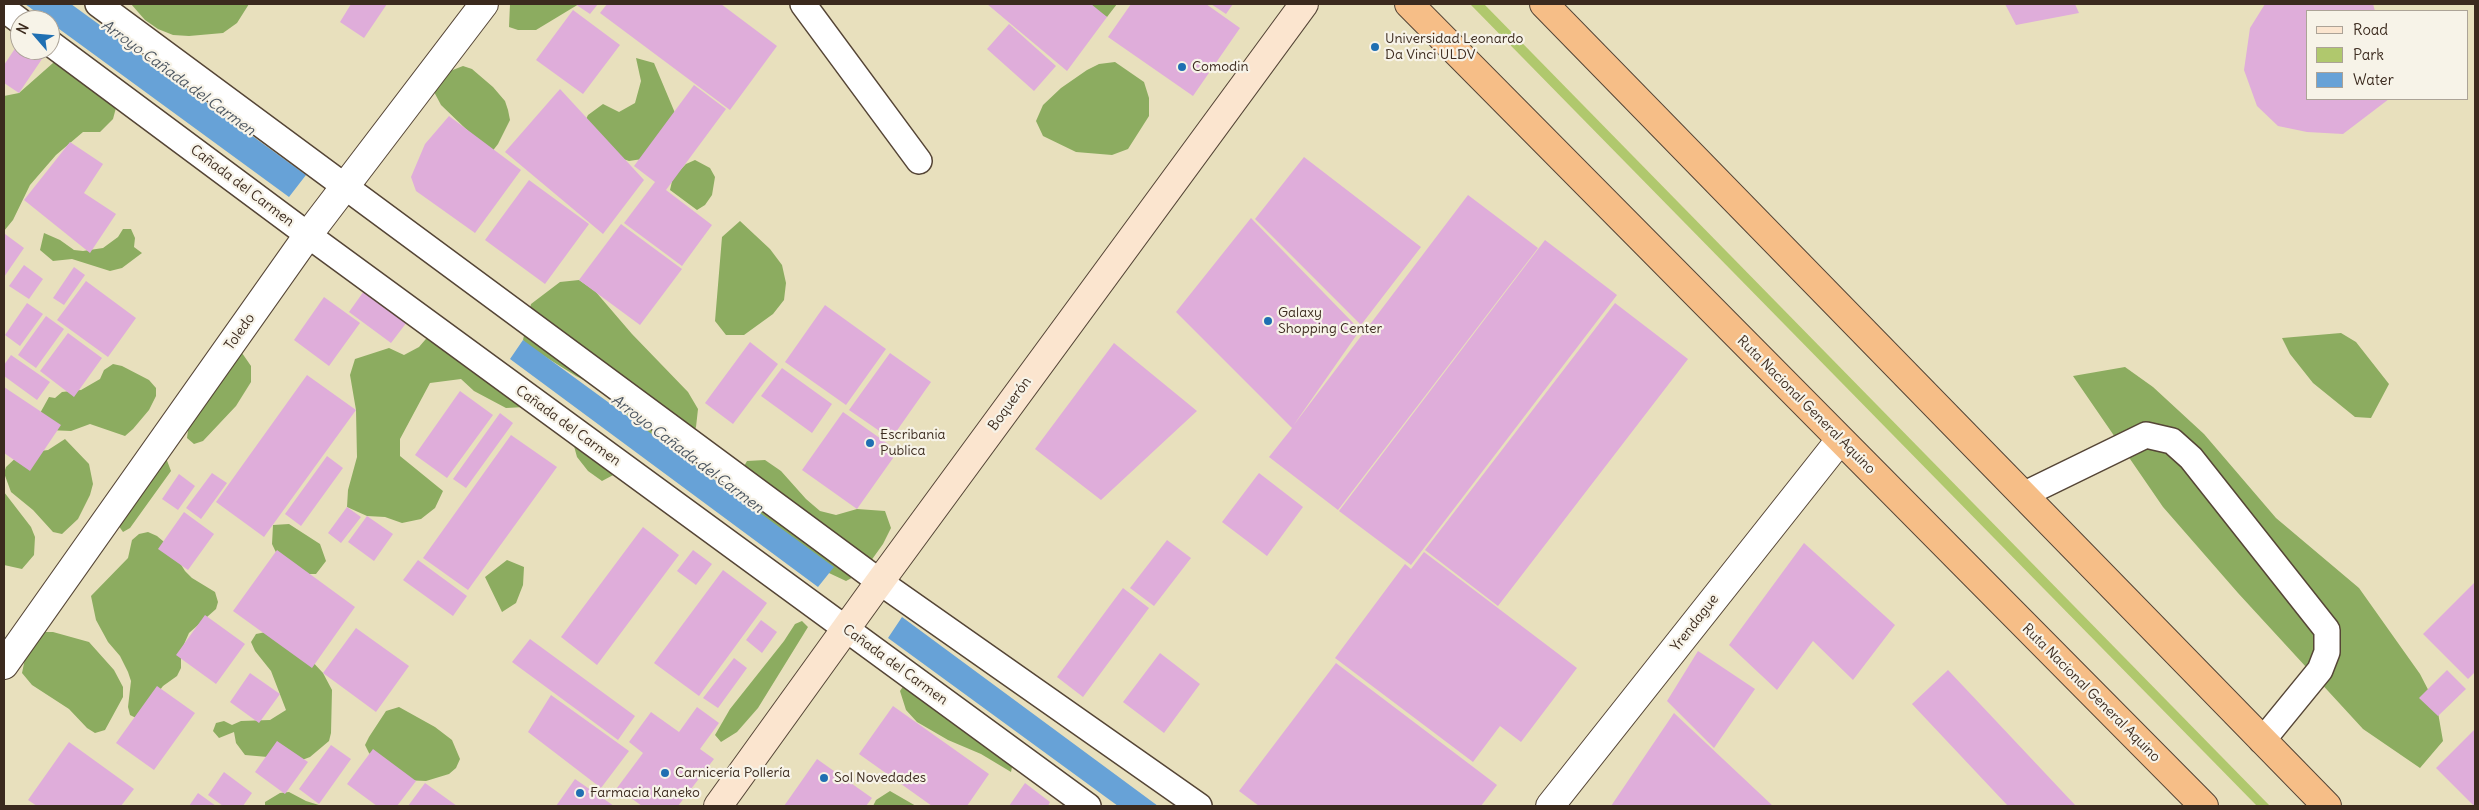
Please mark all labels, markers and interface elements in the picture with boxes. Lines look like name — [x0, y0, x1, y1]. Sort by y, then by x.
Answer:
north arrow — [10, 10, 60, 60]
legend — [2306, 10, 2469, 100]
water label: Arroyo Cañada del Carmen — [98, 16, 258, 140]
text: N — [12, 20, 33, 37]
text: Road — [2353, 20, 2388, 39]
place label: Universidad Leonardo Da Vinci ULDV — [1385, 31, 1523, 64]
marker: Universidad Leonardo Da Vinci ULDV — [1369, 41, 1381, 53]
text: Park — [2353, 45, 2384, 64]
place label: Comodin — [1192, 59, 1249, 75]
marker: Comodin — [1176, 61, 1188, 73]
text: Water — [2353, 70, 2394, 89]
street label: Cañada del Carmen — [187, 141, 297, 231]
place label: Galaxy Shopping Center — [1278, 305, 1382, 338]
street label: Toledo — [221, 310, 259, 354]
marker: Galaxy Shopping Center — [1262, 315, 1274, 327]
street label: Ruta Nacional General Aquino — [1733, 332, 1879, 478]
street label: Boquerón — [985, 374, 1035, 434]
street label: Cañada del Carmen — [512, 382, 624, 470]
water label: Arroyo Cañada del Carmen — [608, 391, 766, 517]
place label: Escribania Publica — [880, 427, 946, 460]
marker: Escribania Publica — [864, 437, 876, 449]
street label: Yrendague — [1668, 591, 1722, 655]
street label: Ruta Nacional General Aquino — [2018, 620, 2164, 766]
street label: Cañada del Carmen — [839, 621, 951, 709]
place label: Carnicería Pollería — [675, 765, 790, 781]
marker: Carnicería Pollería — [659, 767, 671, 779]
place label: Sol Novedades — [834, 770, 926, 786]
marker: Sol Novedades — [818, 772, 830, 784]
place label: Farmacia Kaneko — [590, 785, 700, 801]
marker: Farmacia Kaneko — [574, 787, 586, 799]

